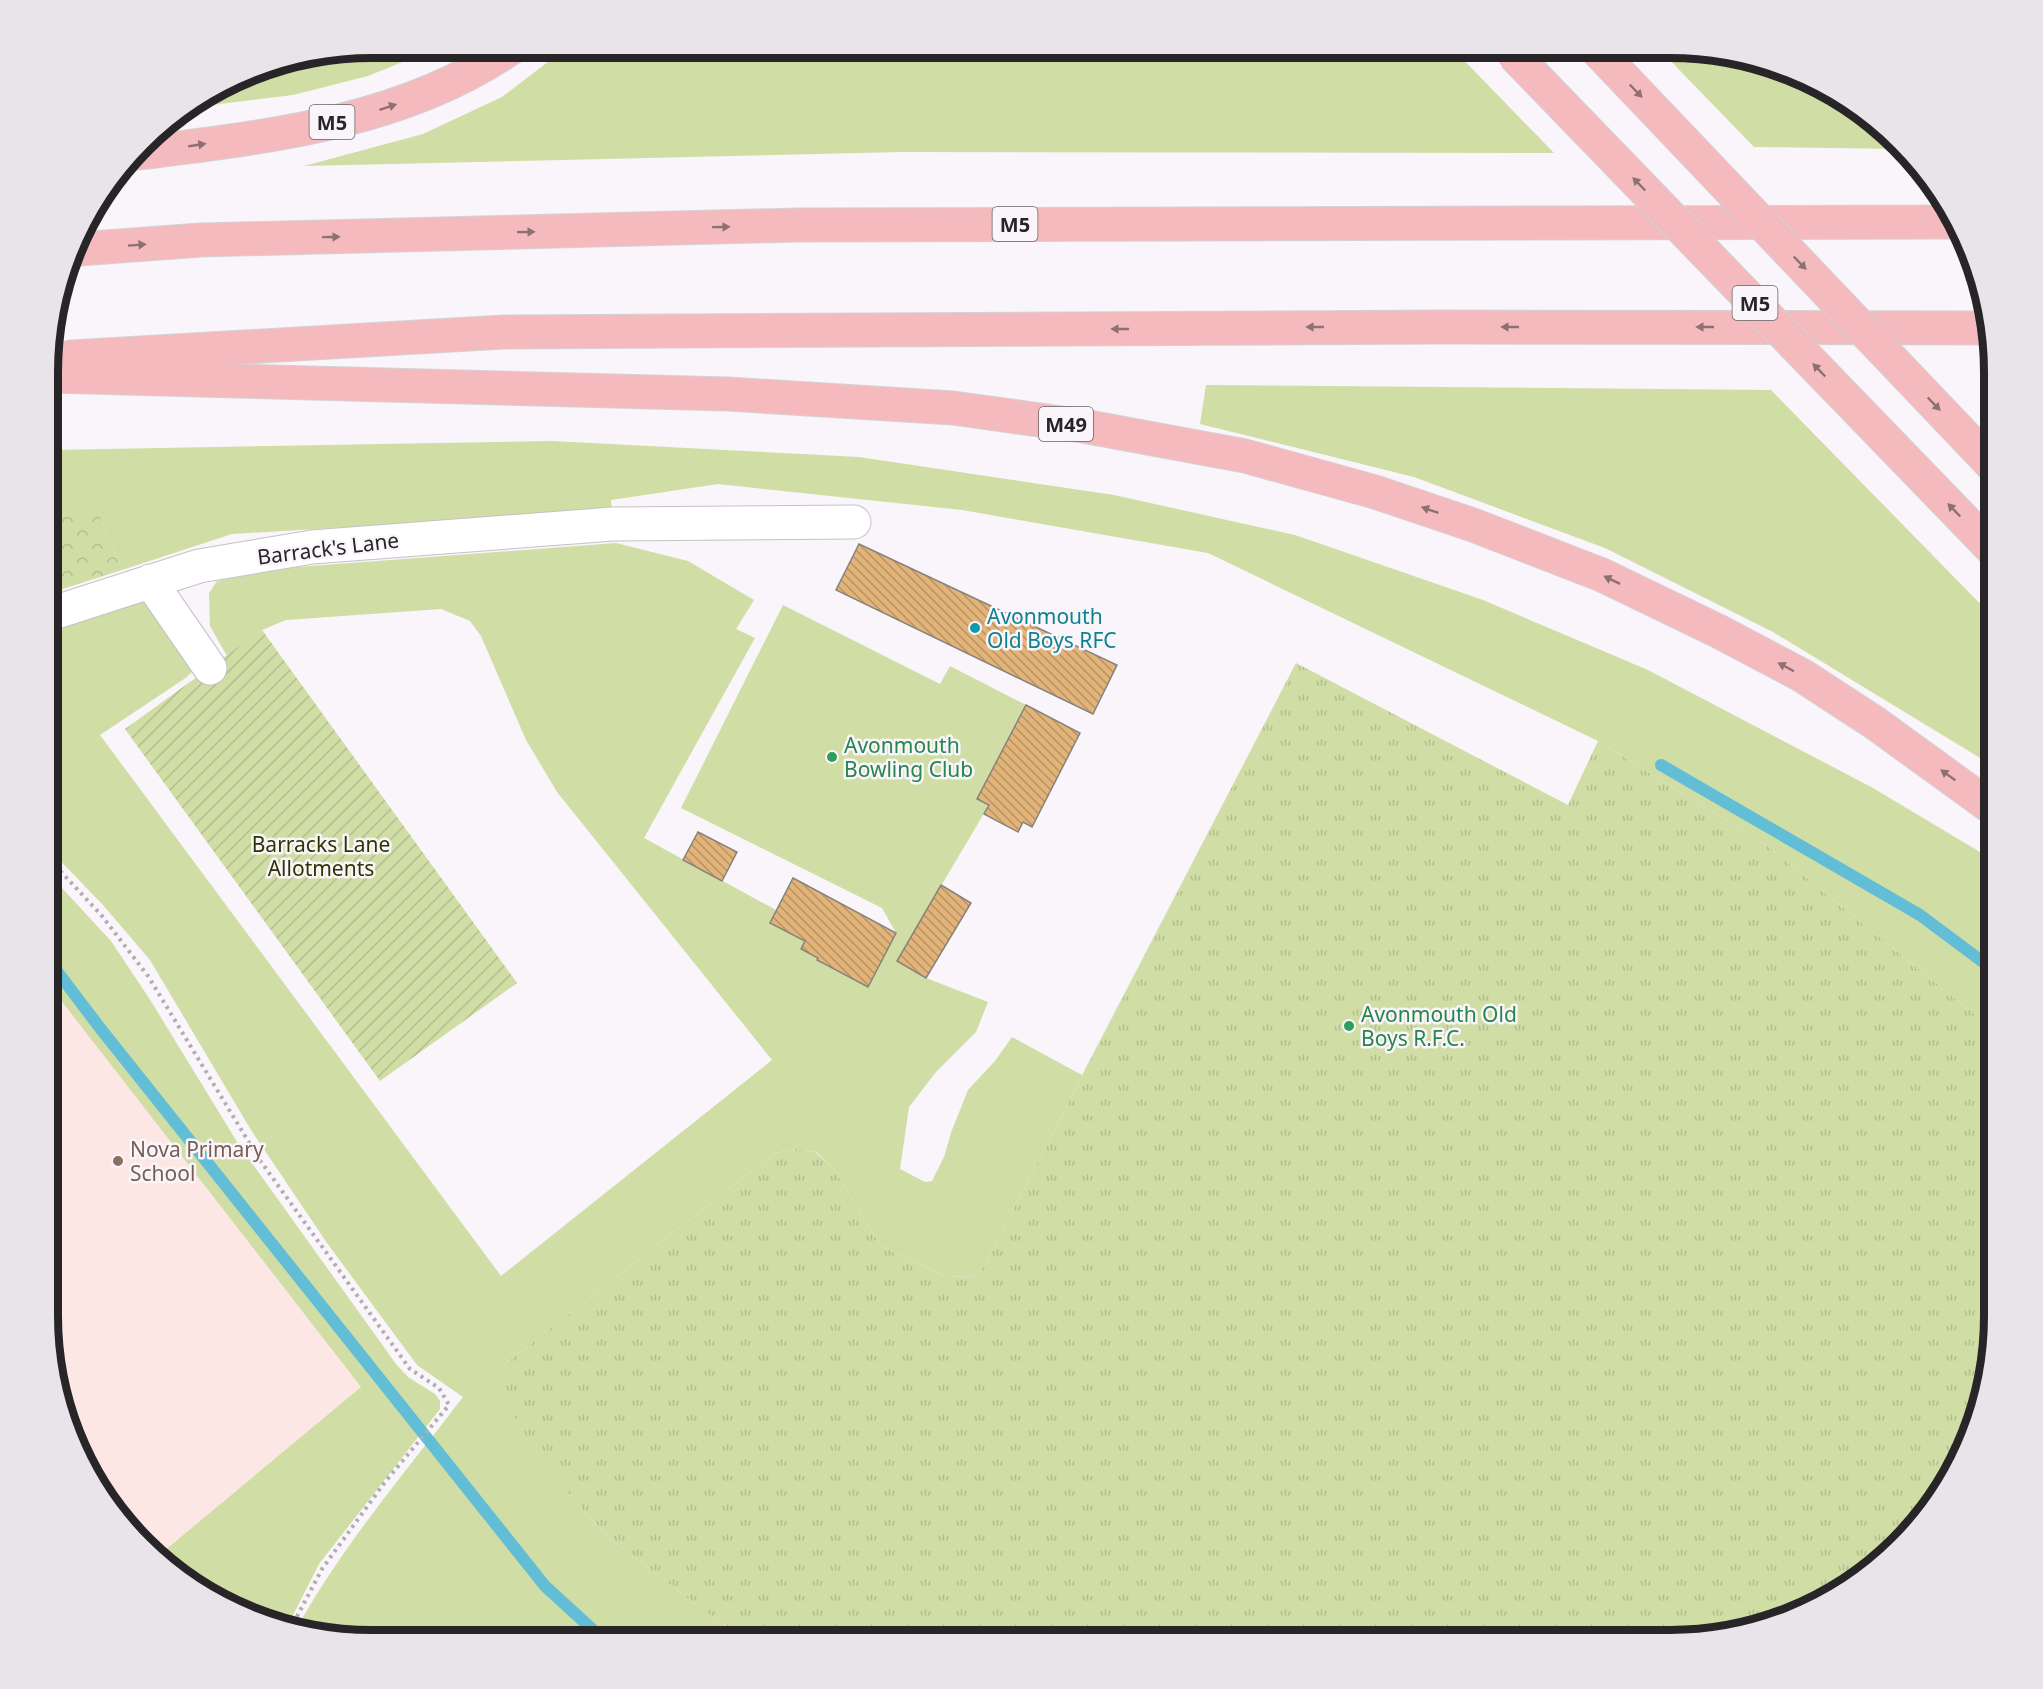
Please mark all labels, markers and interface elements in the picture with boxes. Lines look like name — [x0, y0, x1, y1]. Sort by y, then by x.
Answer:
one-way arrow — [1629, 84, 1643, 98]
one-way arrow — [379, 101, 397, 111]
road number: M5 — [310, 105, 354, 139]
one-way arrow — [188, 140, 207, 149]
one-way arrow — [1633, 178, 1647, 192]
road number: M5 — [992, 207, 1038, 241]
one-way arrow — [712, 222, 731, 232]
one-way arrow — [517, 227, 536, 237]
one-way arrow — [322, 232, 341, 242]
one-way arrow — [127, 240, 146, 250]
one-way arrow — [1792, 255, 1806, 269]
road number: M5 — [1732, 286, 1778, 320]
one-way arrow — [1306, 322, 1325, 332]
one-way arrow — [1501, 322, 1520, 332]
one-way arrow — [1696, 322, 1715, 332]
one-way arrow — [1111, 324, 1130, 333]
one-way arrow — [1812, 363, 1826, 377]
one-way arrow — [1927, 396, 1941, 411]
road number: M49 — [1039, 407, 1093, 441]
one-way arrow — [1948, 504, 1962, 518]
one-way arrow — [1420, 505, 1438, 515]
street label: Barrack's Lane — [255, 525, 401, 571]
one-way arrow — [1603, 575, 1620, 584]
place label: Avonmouth Old Boys RFC — [987, 602, 1117, 654]
marker: Avonmouth Old Boys RFC — [968, 621, 982, 635]
one-way arrow — [1777, 662, 1794, 672]
place label: Avonmouth Bowling Club — [844, 731, 973, 783]
marker: Avonmouth Bowling Club — [825, 750, 839, 764]
one-way arrow — [1940, 770, 1955, 782]
park label: Barracks Lane Allotments — [252, 830, 390, 882]
place label: Avonmouth Old Boys R.F.C. — [1361, 1000, 1517, 1052]
marker: Avonmouth Old Boys R.F.C. — [1342, 1019, 1356, 1033]
place label: Nova Primary School — [130, 1135, 264, 1187]
marker: Nova Primary School — [111, 1154, 125, 1168]

